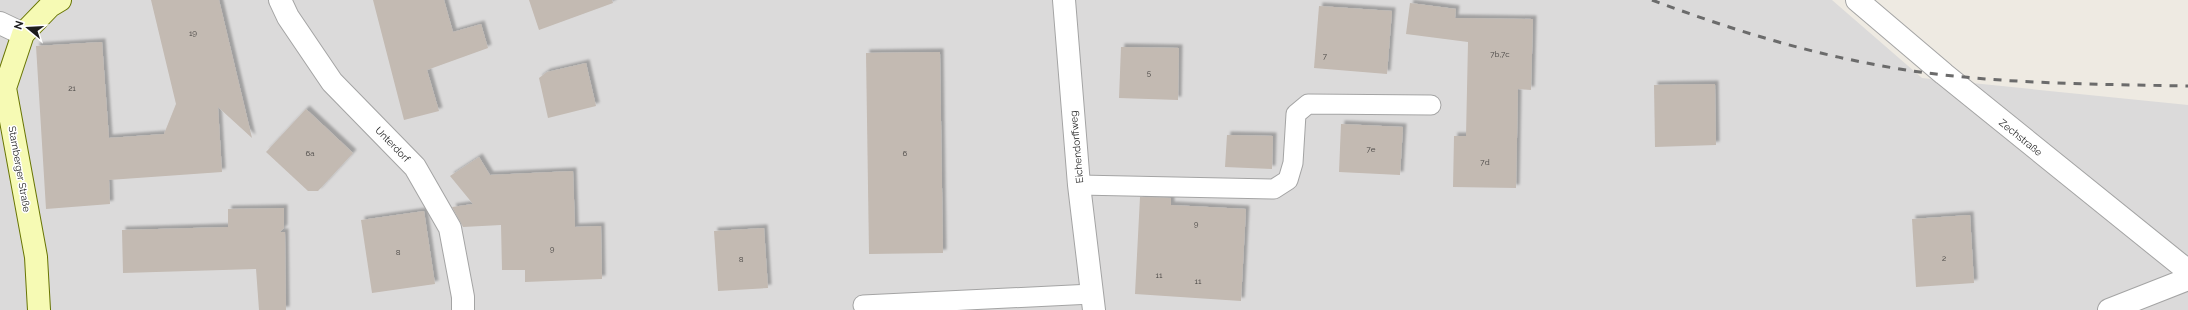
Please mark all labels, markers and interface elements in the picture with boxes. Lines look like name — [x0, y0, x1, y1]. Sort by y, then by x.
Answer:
north arrow — [8, 8, 48, 48]
text: N — [11, 19, 26, 31]
house number: 19 — [189, 28, 197, 38]
house number: 7b,7c — [1490, 49, 1510, 59]
house number: 7 — [1323, 51, 1328, 61]
house number: 5 — [1147, 68, 1152, 78]
house number: 21 — [68, 83, 76, 93]
street label: Eichendorffweg — [1068, 110, 1085, 184]
street label: Zechstraße — [1997, 117, 2044, 158]
street label: Unterdorf — [373, 124, 413, 165]
street label: Starnberger Straße — [7, 125, 33, 213]
house number: 7e — [1367, 144, 1376, 154]
house number: 6a — [305, 148, 315, 158]
house number: 6 — [903, 148, 908, 158]
house number: 7d — [1480, 157, 1490, 167]
house number: 9 — [1194, 219, 1199, 229]
house number: 9 — [550, 244, 555, 254]
house number: 8 — [396, 247, 401, 257]
house number: 2 — [1942, 253, 1946, 263]
house number: 8 — [739, 254, 744, 264]
house number: 11 — [1156, 270, 1163, 280]
house number: 11 — [1195, 276, 1202, 286]

